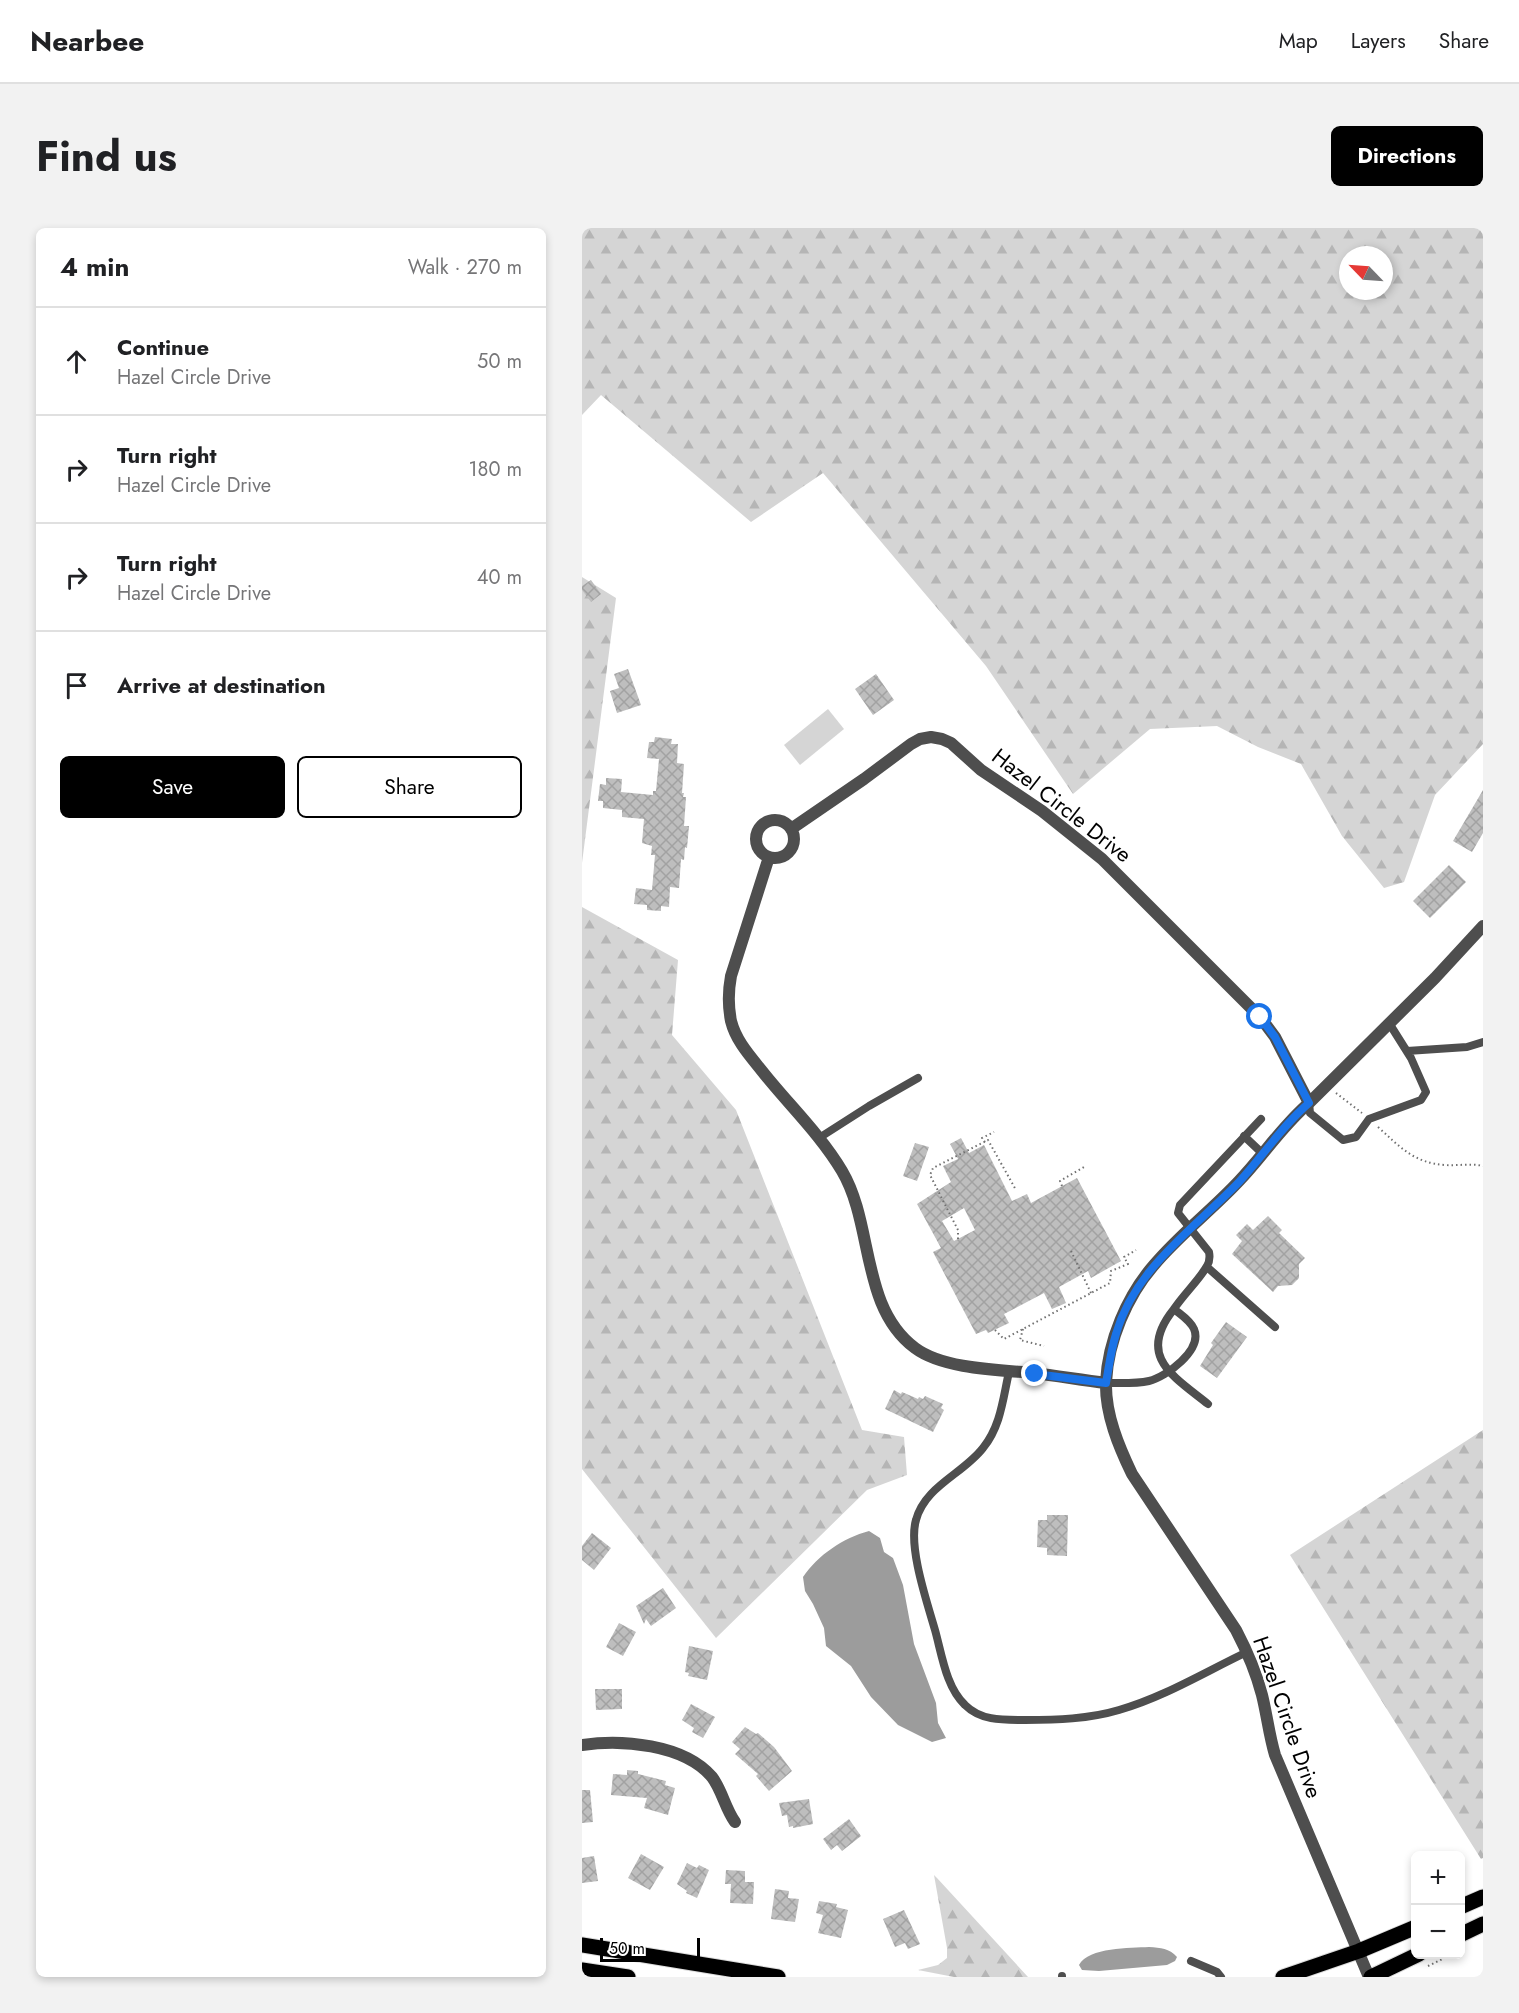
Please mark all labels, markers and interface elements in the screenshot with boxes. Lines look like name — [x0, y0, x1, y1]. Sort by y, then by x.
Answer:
text: Nearbee — [30, 21, 144, 62]
text: Map — [1279, 26, 1318, 56]
text: Layers — [1351, 26, 1406, 56]
text: Share — [1439, 26, 1489, 56]
text: Find us — [36, 126, 177, 187]
button: Directions — [1331, 126, 1483, 186]
north arrow — [1339, 246, 1393, 300]
text: 4 min — [60, 248, 129, 286]
text: Walk · 270 m — [408, 253, 522, 282]
text: Continue — [117, 331, 209, 363]
icon: ahead — [60, 345, 93, 378]
text: 50 m — [477, 347, 522, 376]
text: Hazel Circle Drive — [117, 363, 271, 392]
text: Turn right — [117, 439, 217, 471]
icon: right — [60, 453, 93, 486]
text: 180 m — [468, 455, 522, 484]
text: Hazel Circle Drive — [117, 471, 271, 500]
text: Turn right — [117, 547, 217, 579]
icon: right — [60, 561, 93, 594]
text: 40 m — [477, 563, 522, 592]
text: Hazel Circle Drive — [117, 579, 271, 608]
icon: arrive — [60, 669, 93, 702]
text: Arrive at destination — [117, 669, 326, 701]
street label: Hazel Circle Drive — [985, 740, 1139, 870]
button: Save — [60, 756, 285, 818]
button: Share — [297, 756, 522, 818]
route start — [1246, 1003, 1272, 1029]
route end — [1021, 1360, 1047, 1386]
street label: Hazel Circle Drive — [1245, 1632, 1331, 1802]
map controls — [1411, 1851, 1465, 1959]
button: + — [1411, 1851, 1465, 1905]
button: − — [1411, 1905, 1465, 1959]
scale bar — [600, 1935, 700, 1962]
text: 50 m — [609, 1937, 645, 1960]

